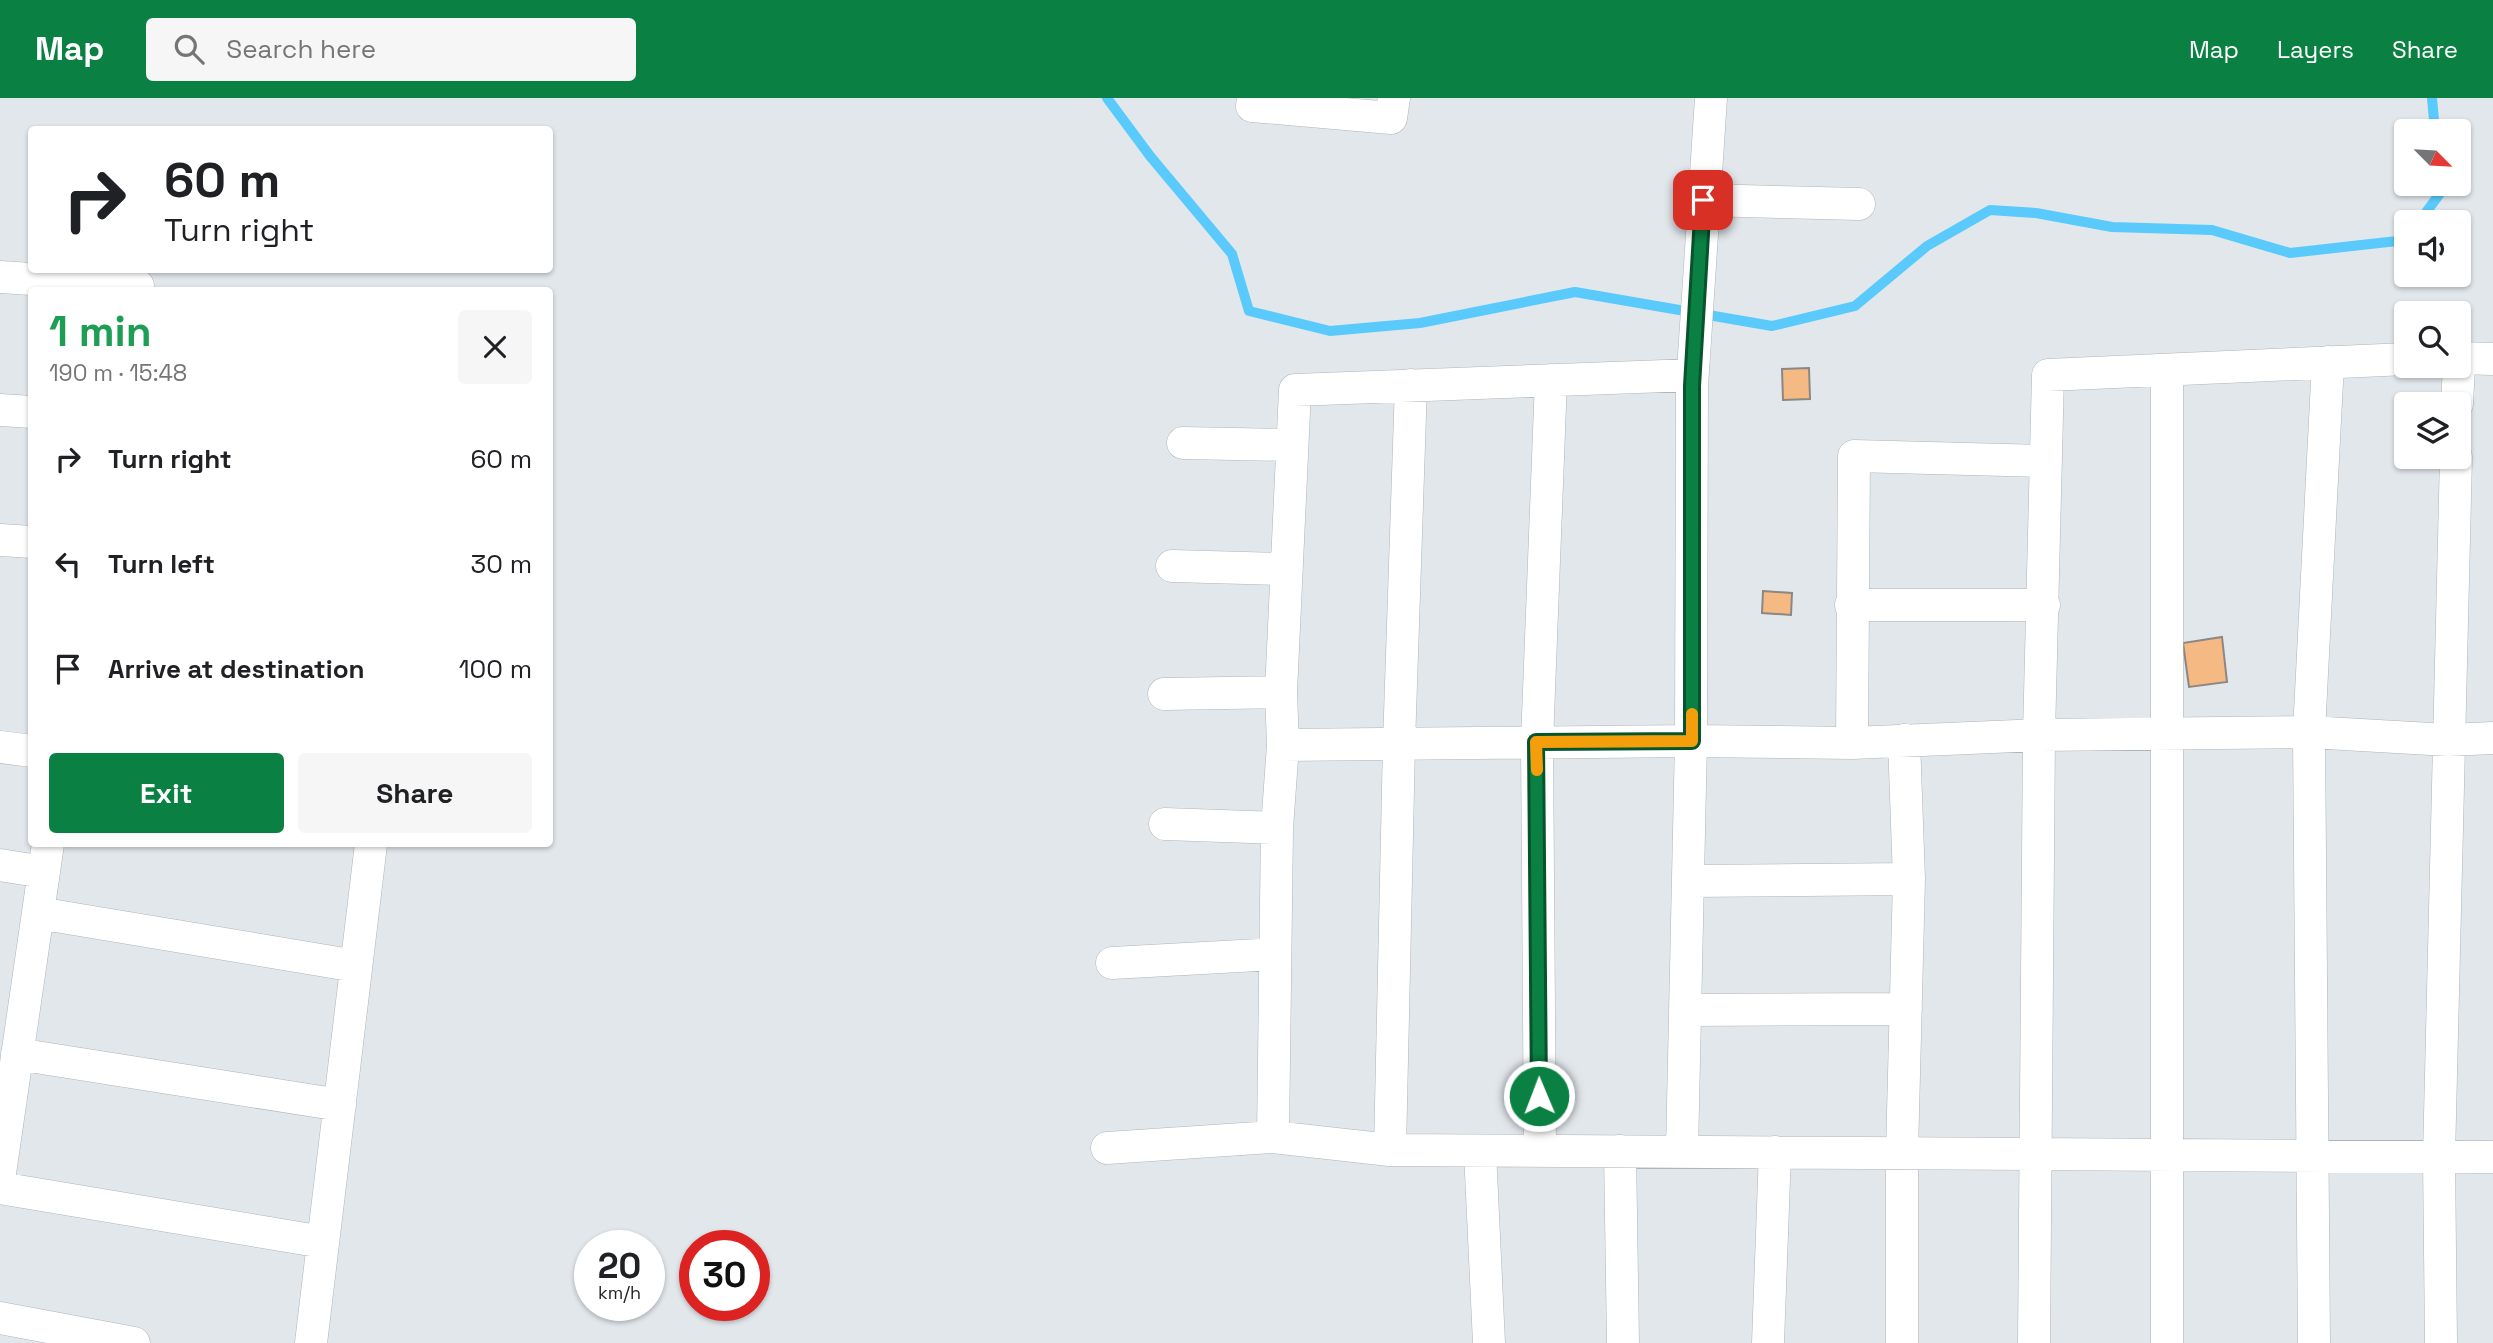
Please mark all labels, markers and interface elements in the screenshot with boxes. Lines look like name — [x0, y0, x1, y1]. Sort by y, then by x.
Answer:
search box — [146, 18, 636, 81]
text: Map — [35, 28, 104, 70]
icon: search — [170, 30, 208, 68]
text: Search here — [226, 32, 376, 66]
text: Map — [2189, 34, 2239, 65]
text: Layers — [2277, 34, 2354, 65]
text: Share — [2392, 34, 2458, 65]
north arrow — [2394, 119, 2471, 196]
map controls — [2394, 119, 2471, 469]
text: 60 m — [164, 149, 280, 211]
icon: right — [49, 154, 140, 245]
pin — [1673, 170, 1733, 230]
icon: arrive — [1684, 181, 1722, 219]
text: Turn right — [164, 210, 314, 250]
button: sound — [2394, 210, 2471, 287]
button: search — [2394, 301, 2471, 378]
text: 1 min — [49, 305, 152, 358]
button: close — [458, 310, 532, 384]
text: 190 m · 15:48 — [49, 358, 187, 388]
button: layers — [2394, 392, 2471, 469]
icon: right — [49, 440, 87, 478]
text: Turn right — [108, 442, 232, 476]
text: 60 m — [470, 442, 532, 476]
icon: left — [49, 545, 87, 583]
text: Turn left — [108, 547, 215, 581]
text: 30 m — [471, 547, 532, 581]
icon: arrive — [49, 650, 87, 688]
text: Arrive at destination — [108, 652, 365, 686]
text: 100 m — [459, 652, 532, 686]
button: Exit — [49, 753, 284, 833]
button: Share — [298, 753, 532, 833]
position arrow — [1502, 1059, 1576, 1133]
speed limit sign: 30 — [679, 1230, 770, 1321]
text: 20 — [598, 1244, 641, 1288]
text: km/h — [598, 1281, 641, 1304]

